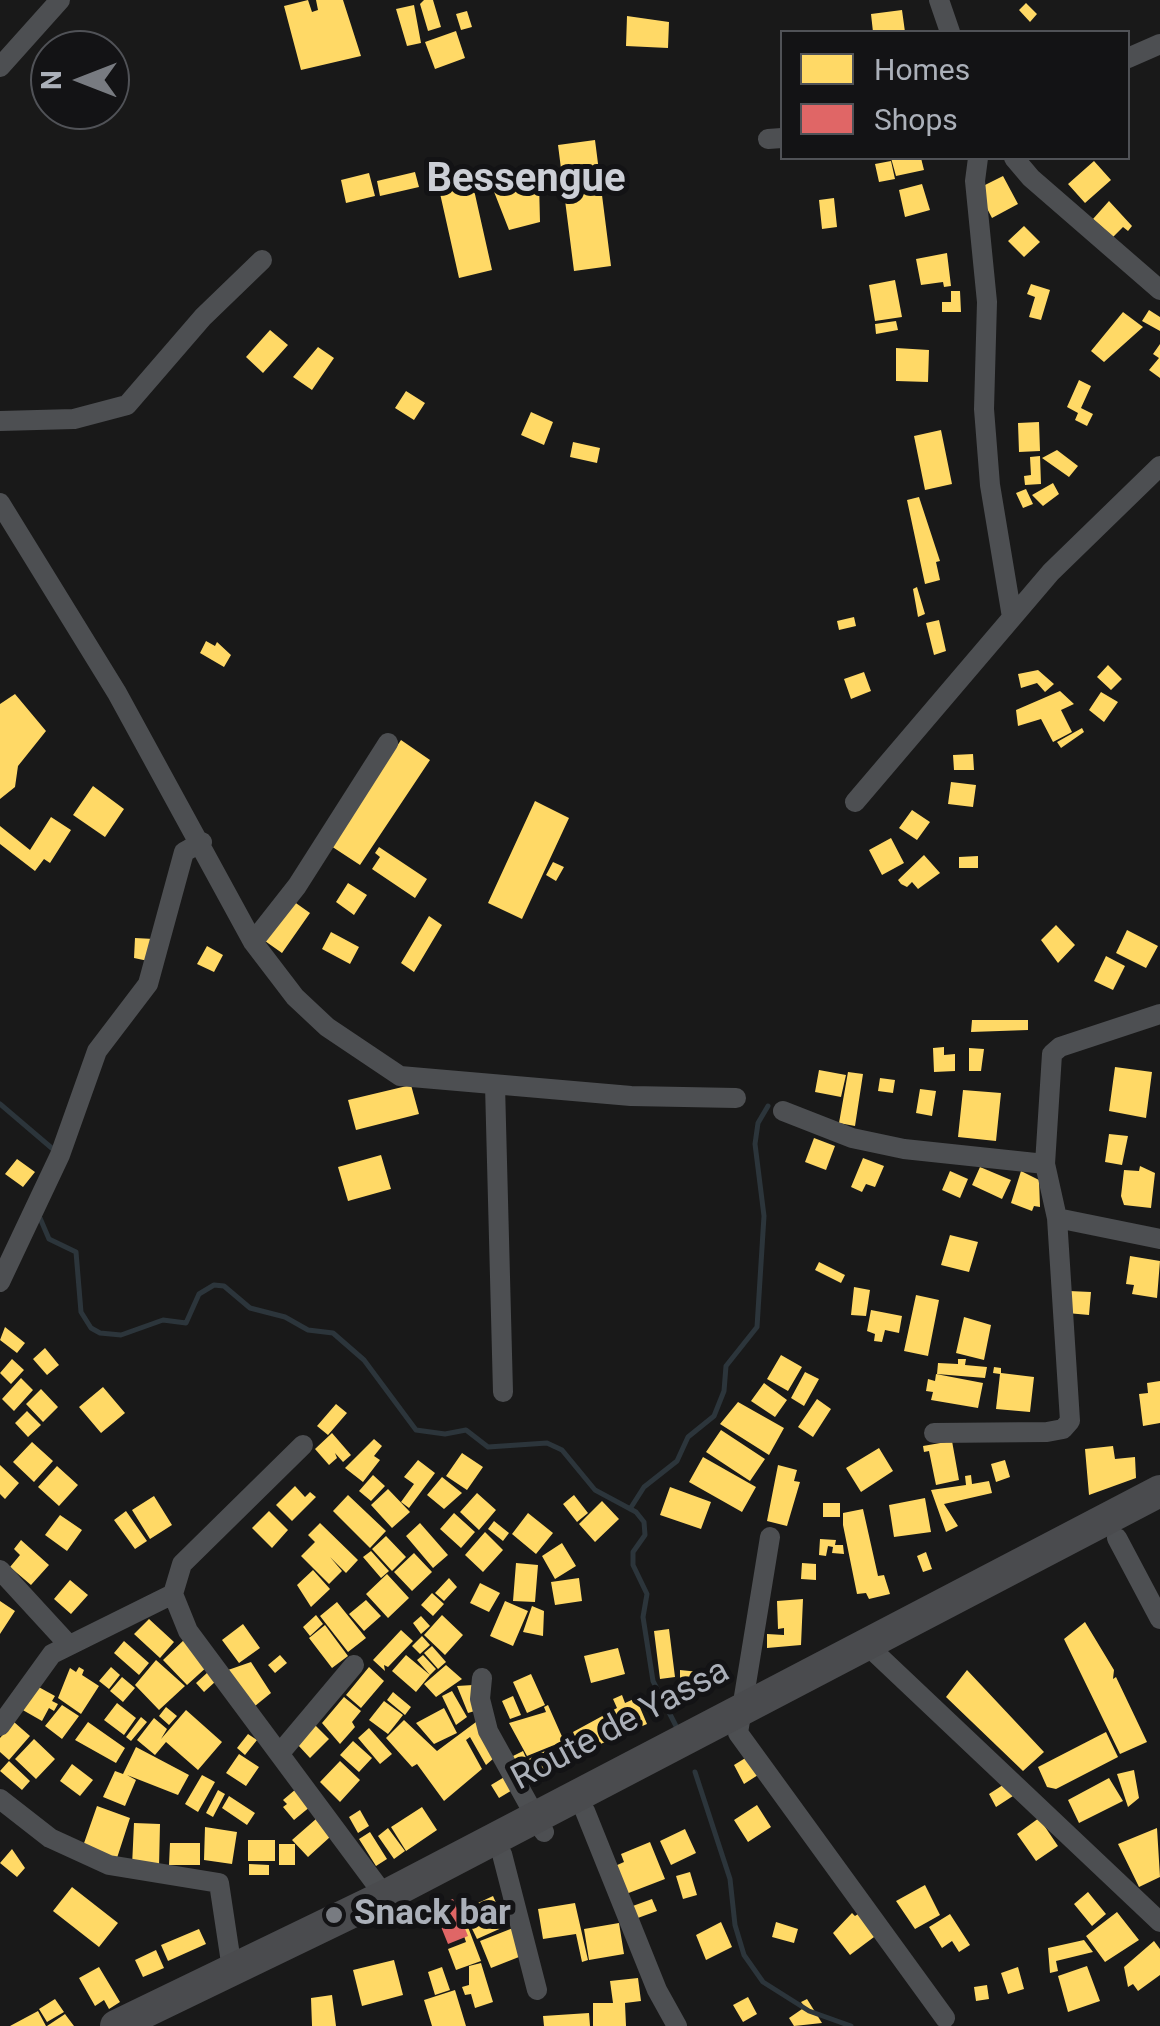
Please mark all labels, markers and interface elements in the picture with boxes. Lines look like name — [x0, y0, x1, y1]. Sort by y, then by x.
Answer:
north arrow — [30, 30, 130, 130]
legend — [780, 30, 1130, 160]
text: Homes — [874, 52, 970, 87]
text: N — [35, 70, 68, 90]
text: Shops — [874, 102, 958, 137]
district label: Bessengue — [426, 157, 626, 205]
street label: Route de Yassa — [505, 1651, 737, 1801]
place label: Snack bar — [354, 1894, 511, 1936]
marker: Snack bar — [323, 1904, 345, 1926]

